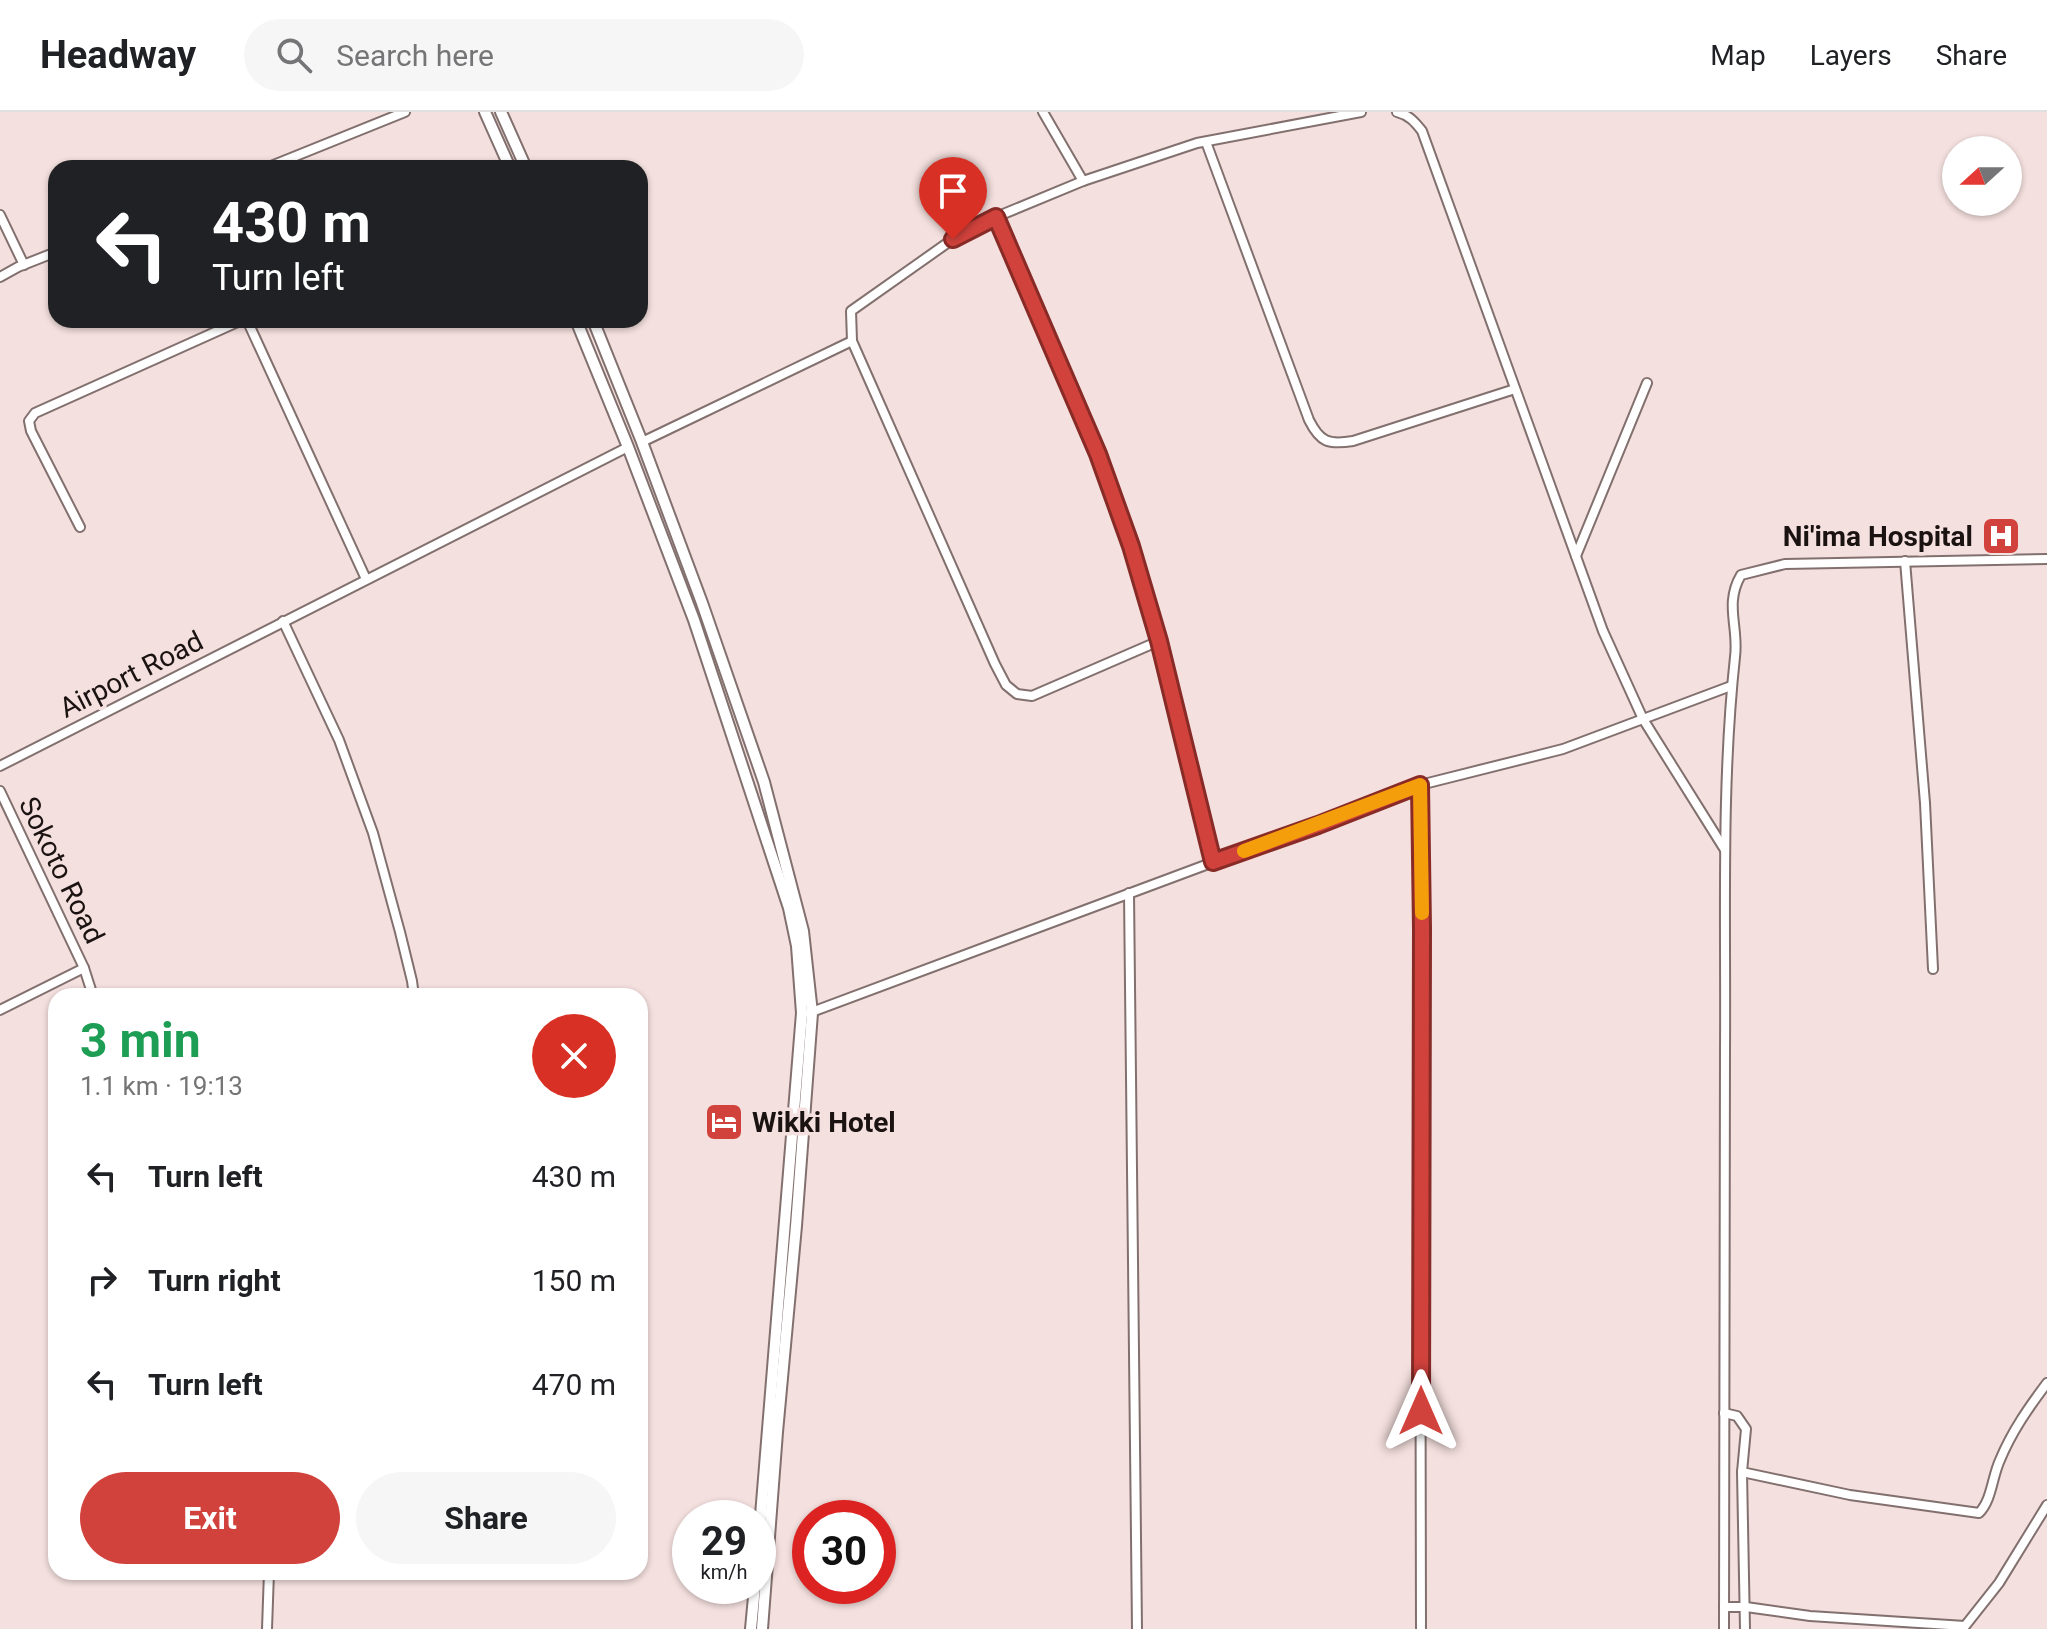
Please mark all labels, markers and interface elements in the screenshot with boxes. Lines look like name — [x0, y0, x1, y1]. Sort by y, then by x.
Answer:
search box — [244, 19, 804, 91]
text: Headway — [40, 33, 196, 77]
icon: search — [272, 33, 316, 77]
text: Search here — [336, 38, 494, 73]
text: Map — [1710, 39, 1766, 72]
text: Layers — [1810, 39, 1892, 72]
text: Share — [1936, 39, 2007, 72]
north arrow — [1942, 136, 2022, 216]
map controls — [1942, 136, 2022, 216]
pin — [919, 157, 987, 239]
icon: arrive — [931, 169, 975, 213]
text: 430 m — [212, 190, 371, 256]
icon: left — [80, 192, 184, 296]
text: Turn left — [212, 257, 345, 299]
hospital icon: Ni'ima Hospital — [1980, 515, 2022, 557]
place label: Ni'ima Hospital — [1783, 520, 1973, 553]
street label: Airport Road — [54, 624, 209, 725]
street label: Sokoto Road — [12, 792, 111, 949]
text: 3 min — [80, 1012, 201, 1069]
button: close — [532, 1014, 616, 1098]
text: 1.1 km · 19:13 — [80, 1071, 243, 1101]
hotel icon: Wikki Hotel — [703, 1101, 745, 1143]
place label: Wikki Hotel — [752, 1106, 896, 1139]
icon: left — [80, 1154, 124, 1198]
text: Turn left — [148, 1159, 263, 1194]
text: 430 m — [532, 1159, 616, 1194]
icon: right — [80, 1258, 124, 1302]
text: Turn right — [148, 1263, 281, 1298]
text: 150 m — [532, 1263, 616, 1298]
icon: left — [80, 1362, 124, 1406]
text: Turn left — [148, 1367, 263, 1402]
text: 470 m — [532, 1367, 616, 1402]
position arrow — [1379, 1369, 1463, 1453]
button: Exit — [80, 1472, 340, 1564]
button: Share — [356, 1472, 616, 1564]
speed limit sign: 30 — [792, 1500, 896, 1604]
text: 29 — [701, 1518, 747, 1565]
text: km/h — [701, 1560, 747, 1584]

